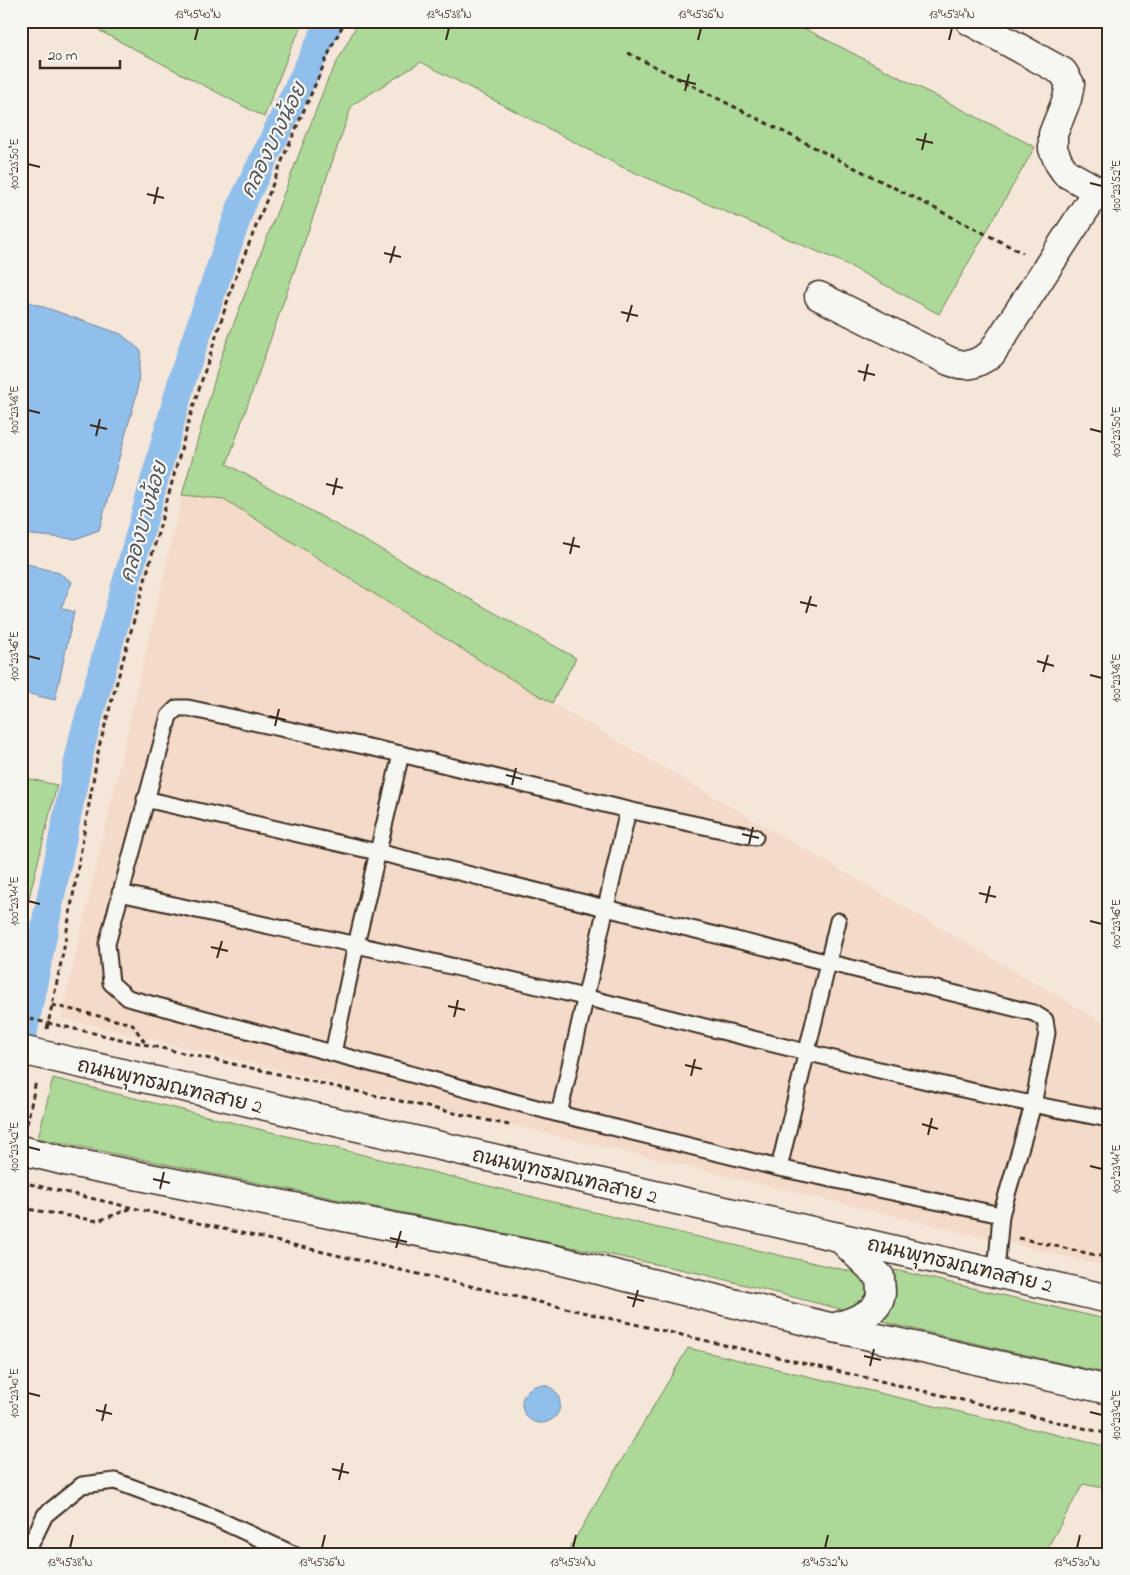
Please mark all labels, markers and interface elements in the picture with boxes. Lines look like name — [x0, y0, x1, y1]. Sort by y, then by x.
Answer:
text: 13°45'40"N — [175, 6, 221, 24]
text: 13°45'38"N — [426, 6, 472, 24]
text: 13°45'36"N — [678, 6, 724, 24]
text: 13°45'34"N — [929, 6, 975, 24]
scale bar — [40, 38, 120, 70]
text: 20 m — [48, 45, 78, 67]
water label: คลองบางน้อย — [234, 76, 317, 203]
text: 100°23'50"E — [6, 138, 24, 190]
text: 100°23'52"E — [1108, 160, 1126, 212]
text: 100°23'48"E — [6, 385, 24, 435]
text: 100°23'50"E — [1108, 406, 1126, 458]
water label: คลองบางน้อย — [113, 456, 177, 587]
text: 100°23'46"E — [6, 631, 24, 681]
text: 100°23'48"E — [1108, 653, 1126, 703]
text: 100°23'44"E — [6, 876, 24, 926]
text: 100°23'46"E — [1108, 899, 1126, 949]
street label: ถนนพุทธมณฑลสาย 2 — [74, 1052, 265, 1123]
text: 100°23'42"E — [6, 1122, 24, 1172]
street label: ถนนพุทธมณฑลสาย 2 — [469, 1142, 660, 1213]
text: 100°23'44"E — [1108, 1144, 1126, 1194]
street label: ถนนพุทธมณฑลสาย 2 — [864, 1231, 1055, 1302]
text: 100°23'40"E — [6, 1368, 24, 1418]
text: 100°23'42"E — [1108, 1390, 1126, 1440]
text: 13°45'38"N — [47, 1554, 93, 1572]
text: 13°45'36"N — [299, 1554, 345, 1572]
text: 13°45'34"N — [550, 1554, 596, 1572]
text: 13°45'32"N — [802, 1554, 848, 1572]
text: 13°45'30"N — [1054, 1554, 1100, 1572]

